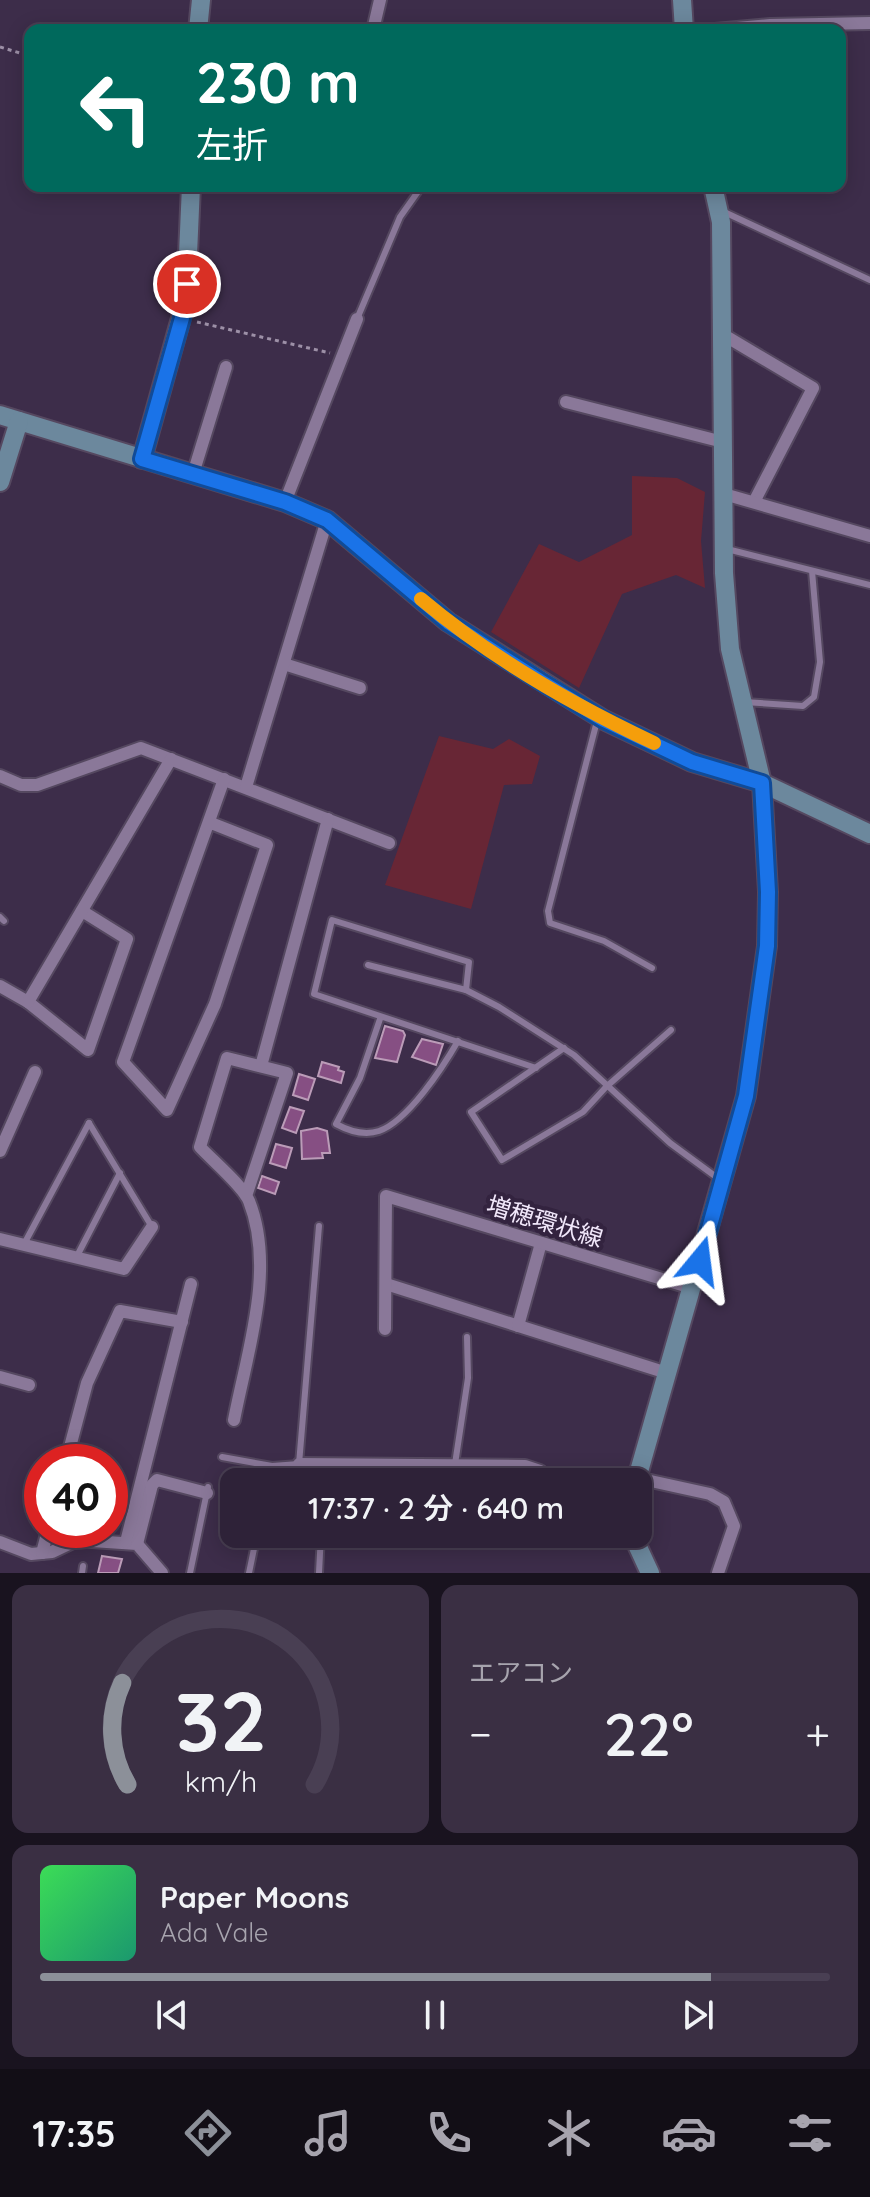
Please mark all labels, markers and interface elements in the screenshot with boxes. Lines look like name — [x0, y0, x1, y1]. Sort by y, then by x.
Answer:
text: 230 m — [196, 47, 360, 117]
icon: left — [64, 56, 168, 160]
text: 左折 — [196, 122, 268, 167]
pin — [153, 250, 221, 318]
icon: arrive — [165, 262, 209, 306]
street label: 増穂環状線 — [483, 1189, 607, 1253]
position arrow — [658, 1219, 742, 1303]
speed limit sign: 40 — [24, 1444, 128, 1548]
text: 17:37 · 2 分 · 640 m — [308, 1489, 564, 1527]
text: エアコン — [469, 1656, 573, 1689]
text: 32 — [174, 1668, 267, 1772]
text: 22° — [604, 1696, 694, 1771]
text: − — [469, 1706, 492, 1761]
text: + — [805, 1706, 830, 1761]
text: km/h — [184, 1763, 257, 1799]
text: Paper Moons — [160, 1878, 349, 1916]
text: Ada Vale — [160, 1916, 269, 1949]
icon: previous — [150, 1993, 194, 2037]
icon: pause — [413, 1993, 457, 2037]
icon: next — [676, 1993, 720, 2037]
icon: directions — [180, 2105, 236, 2161]
icon: music — [300, 2105, 356, 2161]
icon: phone — [421, 2105, 477, 2161]
icon: climate — [541, 2105, 597, 2161]
icon: car — [661, 2105, 717, 2161]
icon: filters — [782, 2105, 838, 2161]
text: 17:35 — [32, 2111, 116, 2156]

